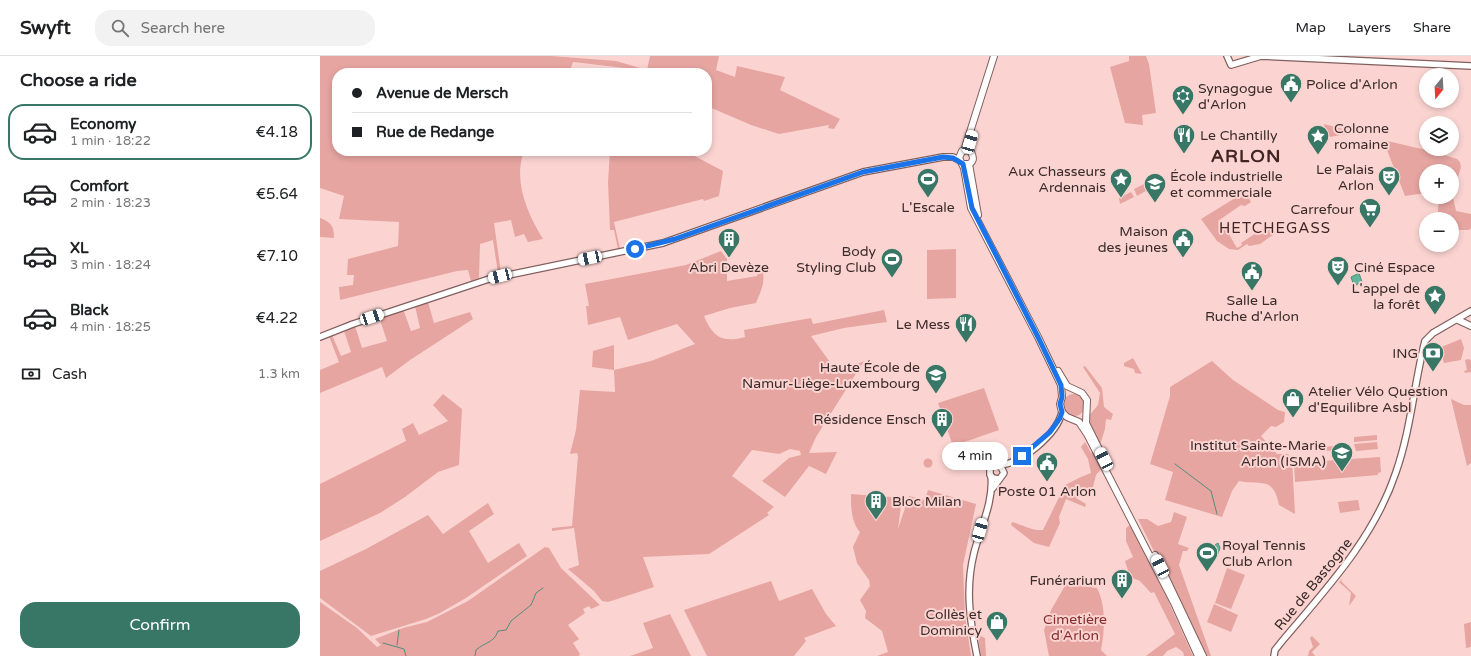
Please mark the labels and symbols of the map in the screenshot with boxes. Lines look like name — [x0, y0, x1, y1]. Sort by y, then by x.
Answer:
north arrow — [1419, 68, 1459, 108]
public building icon: Police d'Arlon — [1278, 71, 1304, 104]
place label: Police d'Arlon — [1306, 76, 1398, 93]
place label: Synagogue d'Arlon — [1198, 80, 1273, 113]
synagogue icon: Synagogue d'Arlon — [1170, 83, 1196, 116]
place label: Colonne romaine — [1334, 120, 1389, 153]
restaurant icon: Le Chantilly — [1171, 122, 1197, 155]
place icon: Colonne romaine — [1305, 123, 1331, 156]
place label: Le Chantilly — [1200, 127, 1278, 144]
car — [961, 129, 979, 155]
district label: ARLON — [1211, 145, 1281, 167]
place label: Le Palais Arlon — [1316, 161, 1374, 194]
place label: Aux Chasseurs Ardennais — [1008, 163, 1106, 196]
theatre icon: Le Palais Arlon — [1376, 164, 1402, 197]
sports icon: L'Escale — [915, 166, 941, 199]
place icon: Aux Chasseurs Ardennais — [1108, 166, 1134, 199]
place label: École industrielle et commerciale — [1170, 168, 1283, 201]
school or university icon: École industrielle et commerciale — [1142, 171, 1168, 204]
supermarket icon: Carrefour — [1357, 196, 1383, 229]
place label: L'Escale — [901, 199, 955, 216]
place label: Carrefour — [1291, 201, 1355, 218]
district label: HETCHEGASS — [1219, 219, 1331, 237]
place label: Maison des jeunes — [1098, 223, 1168, 256]
building icon: Abri Devèze — [716, 226, 742, 259]
public building icon: Maison des jeunes — [1170, 226, 1196, 259]
route start — [626, 240, 644, 258]
place label: Body Styling Club — [796, 243, 876, 276]
sports icon: Body Styling Club — [879, 246, 905, 279]
car — [577, 250, 603, 266]
theatre icon: Ciné Espace — [1325, 254, 1351, 287]
place label: Abri Devèze — [689, 259, 769, 276]
public building icon: Salle La Ruche d'Arlon — [1239, 259, 1265, 292]
place label: Ciné Espace — [1354, 259, 1435, 276]
car — [487, 267, 513, 285]
place label: L'appel de la forêt — [1351, 280, 1421, 313]
place icon: L'appel de la forêt — [1422, 283, 1448, 316]
place label: Salle La Ruche d'Arlon — [1205, 292, 1299, 325]
car — [359, 308, 385, 326]
restaurant icon: Le Mess — [953, 311, 979, 344]
place label: Le Mess — [896, 316, 950, 333]
bank icon: ING — [1420, 340, 1446, 373]
place label: ING — [1392, 345, 1418, 362]
place label: Haute École de Namur-Liège-Luxembourg — [742, 359, 920, 392]
school or university icon: Haute École de Namur-Liège-Luxembourg — [923, 362, 949, 395]
place label: Atelier Vélo Question d'Equilibre Asbl — [1308, 383, 1448, 416]
shop icon: Atelier Vélo Question d'Equilibre Asbl — [1280, 386, 1306, 419]
building icon: Résidence Ensch — [929, 406, 955, 439]
place label: Résidence Ensch — [814, 411, 926, 428]
place label: Institut Sainte-Marie Arlon (ISMA) — [1190, 437, 1326, 470]
school or university icon: Institut Sainte-Marie Arlon (ISMA) — [1329, 440, 1355, 473]
callout: 4 min — [942, 442, 1008, 470]
car — [1093, 446, 1115, 472]
route end — [1013, 447, 1031, 465]
public building icon: Poste 01 Arlon — [1034, 450, 1060, 483]
place label: Poste 01 Arlon — [998, 483, 1096, 500]
building icon: Bloc Milan — [863, 488, 889, 521]
place label: Bloc Milan — [892, 493, 961, 510]
car — [971, 517, 989, 543]
street label: Rue de Bastogne — [1271, 535, 1356, 634]
place label: Royal Tennis Club Arlon — [1222, 537, 1306, 570]
sports icon: Royal Tennis Club Arlon — [1194, 540, 1220, 573]
car — [1149, 553, 1171, 579]
building icon: Funérarium — [1109, 567, 1135, 600]
place label: Funérarium — [1030, 572, 1106, 589]
place label: Collès et Dominicy — [920, 606, 983, 639]
shop icon: Collès et Dominicy — [984, 609, 1010, 642]
park label: Cimetière d'Arlon — [1043, 611, 1107, 644]

